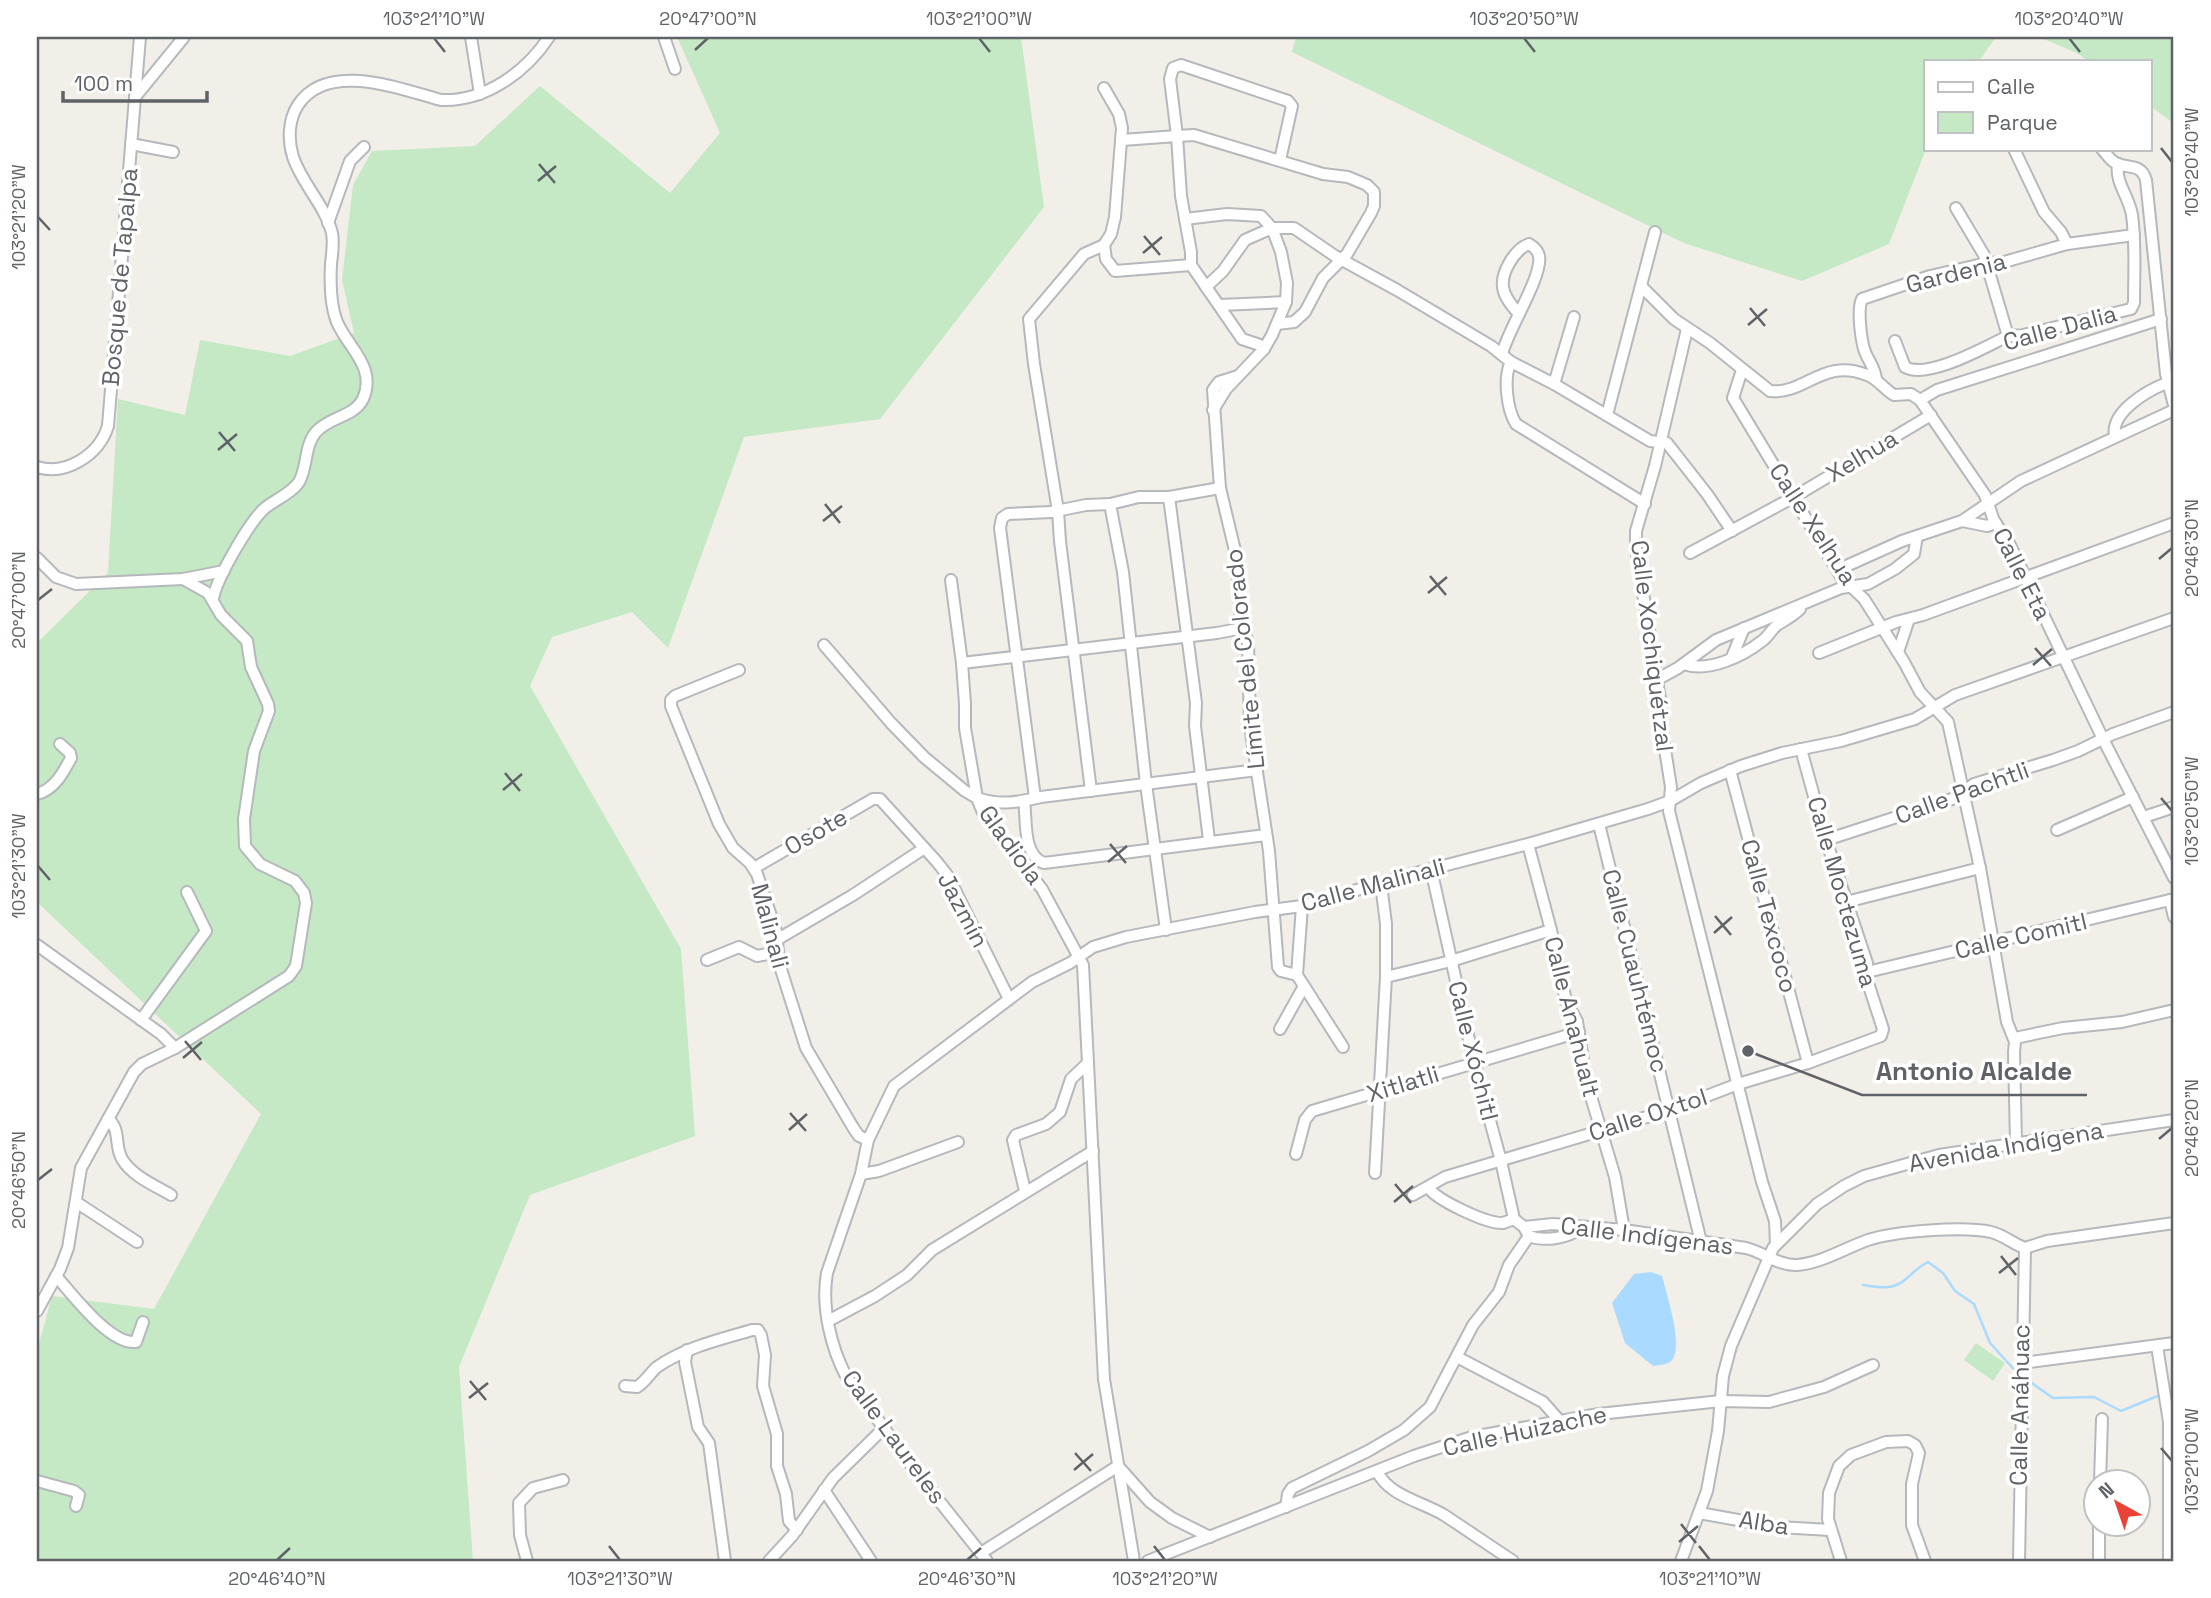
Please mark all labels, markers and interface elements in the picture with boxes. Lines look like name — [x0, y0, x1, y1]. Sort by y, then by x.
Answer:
text: 103°21'10"W — [383, 7, 485, 30]
text: 20°47'00"N — [659, 7, 757, 30]
text: 103°21'00"W — [926, 7, 1032, 30]
text: 103°20'50"W — [1469, 7, 1579, 30]
text: 103°20'40"W — [2014, 7, 2124, 30]
scale bar — [63, 60, 206, 104]
legend — [1924, 60, 2152, 150]
text: 100 m — [74, 70, 133, 97]
text: Calle — [1987, 73, 2035, 100]
text: 103°20'40"W — [2180, 107, 2203, 217]
text: Parque — [1987, 109, 2058, 136]
text: 103°21'20"W — [7, 164, 30, 270]
street label: Bosque de Tapalpa — [95, 166, 145, 388]
street label: Gardenia — [1902, 245, 2009, 300]
street label: Calle Dalia — [2000, 297, 2120, 358]
street label: Xelhua — [1820, 422, 1903, 489]
street label: Calle Xelhua — [1762, 457, 1864, 591]
text: 20°46'30"N — [2180, 499, 2203, 597]
street label: Calle Eta — [1986, 522, 2059, 625]
street label: Calle Xochiquétzal — [1624, 538, 1681, 754]
street label: Límite del Colorado — [1218, 547, 1271, 771]
text: 20°47'00"N — [7, 551, 30, 649]
street label: Calle Pachtli — [1891, 754, 2033, 831]
text: 103°20'50"W — [2180, 756, 2203, 866]
street label: Calle Moctezuma — [1800, 793, 1885, 991]
street label: Gladiola — [972, 799, 1051, 891]
street label: Osote — [779, 801, 853, 862]
text: 103°21'30"W — [7, 813, 30, 919]
street label: Calle Texcoco — [1734, 836, 1805, 996]
street label: Calle Malinali — [1297, 850, 1448, 919]
street label: Calle Cuauhtémoc — [1595, 866, 1676, 1076]
street label: Jazmín — [931, 867, 996, 953]
street label: Malinali — [744, 880, 797, 972]
street label: Calle Comitl — [1952, 905, 2090, 966]
street label: Calle Anahualt — [1538, 933, 1607, 1100]
street label: Calle Xóchitl — [1441, 978, 1506, 1124]
callout: Antonio Alcalde — [1862, 1048, 2087, 1095]
text: Antonio Alcalde — [1876, 1054, 2072, 1088]
street label: Xitlatli — [1363, 1058, 1443, 1109]
text: 20°46'20"N — [2180, 1079, 2203, 1177]
street label: Calle Oxtol — [1585, 1081, 1711, 1148]
street label: Avenida Indígena — [1906, 1114, 2106, 1179]
text: 20°46'50"N — [7, 1131, 30, 1229]
street label: Calle Indígenas — [1559, 1210, 1735, 1261]
street label: Calle Anáhuac — [2003, 1324, 2036, 1486]
street label: Calle Laureles — [835, 1364, 953, 1510]
street label: Calle Huizache — [1440, 1398, 1610, 1463]
text: 103°21'00"W — [2180, 1408, 2203, 1514]
north arrow — [2082, 1468, 2152, 1538]
text: N — [2093, 1477, 2119, 1504]
street label: Alba — [1737, 1503, 1792, 1542]
text: 20°46'40"N — [228, 1567, 326, 1590]
text: 103°21'30"W — [567, 1567, 673, 1590]
text: 20°46'30"N — [918, 1567, 1016, 1590]
text: 103°21'20"W — [1112, 1567, 1218, 1590]
text: 103°21'10"W — [1659, 1567, 1761, 1590]

